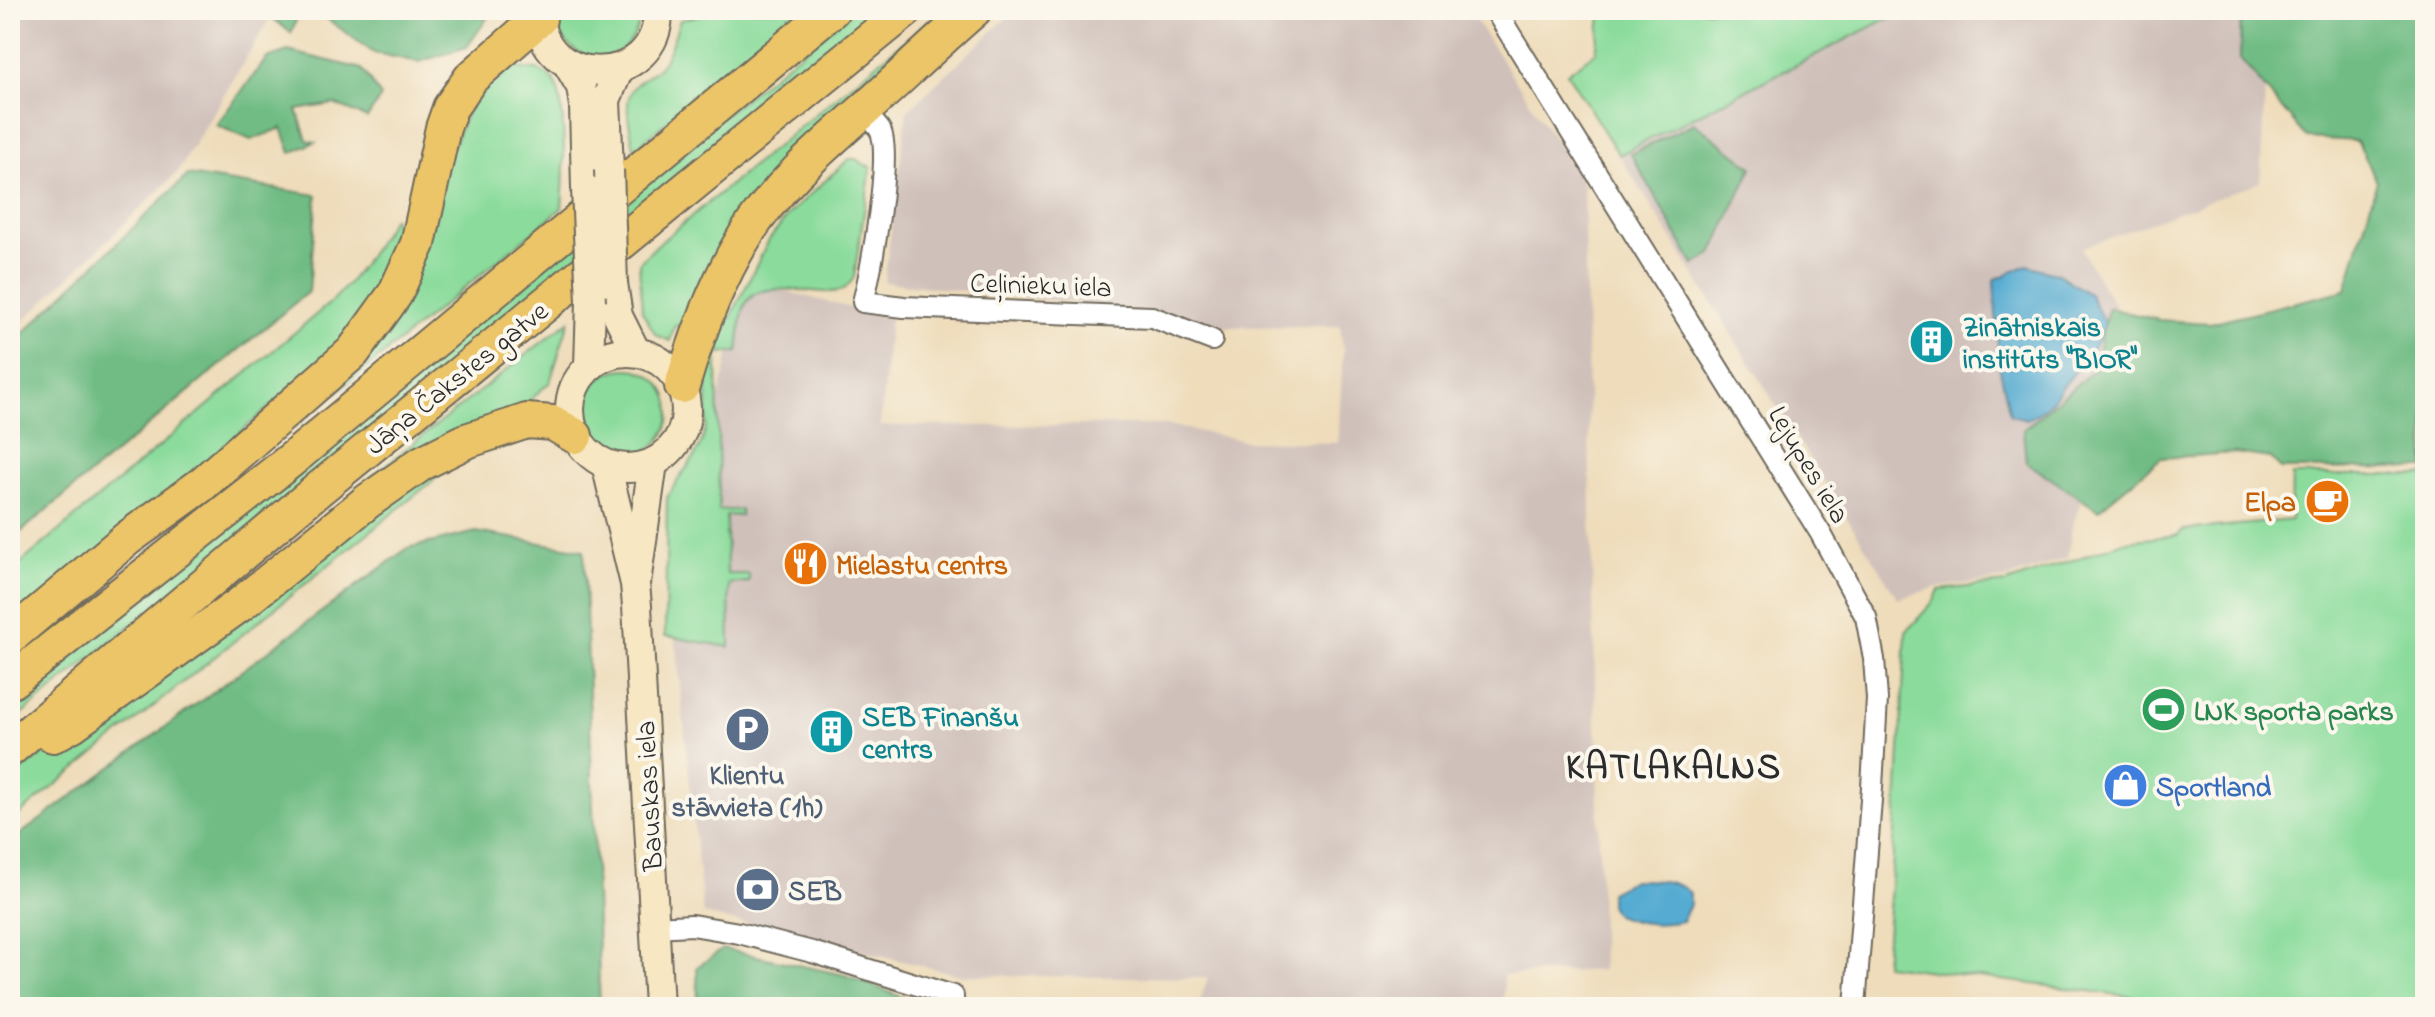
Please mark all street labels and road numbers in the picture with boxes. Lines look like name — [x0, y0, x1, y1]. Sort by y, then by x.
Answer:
street label: Ceļinieku iela — [969, 265, 1112, 310]
street label: Jāņa Čakstes gatve — [358, 293, 559, 467]
street label: Lejupes iela — [1756, 399, 1858, 532]
street label: Bauskas iela — [627, 720, 676, 873]

